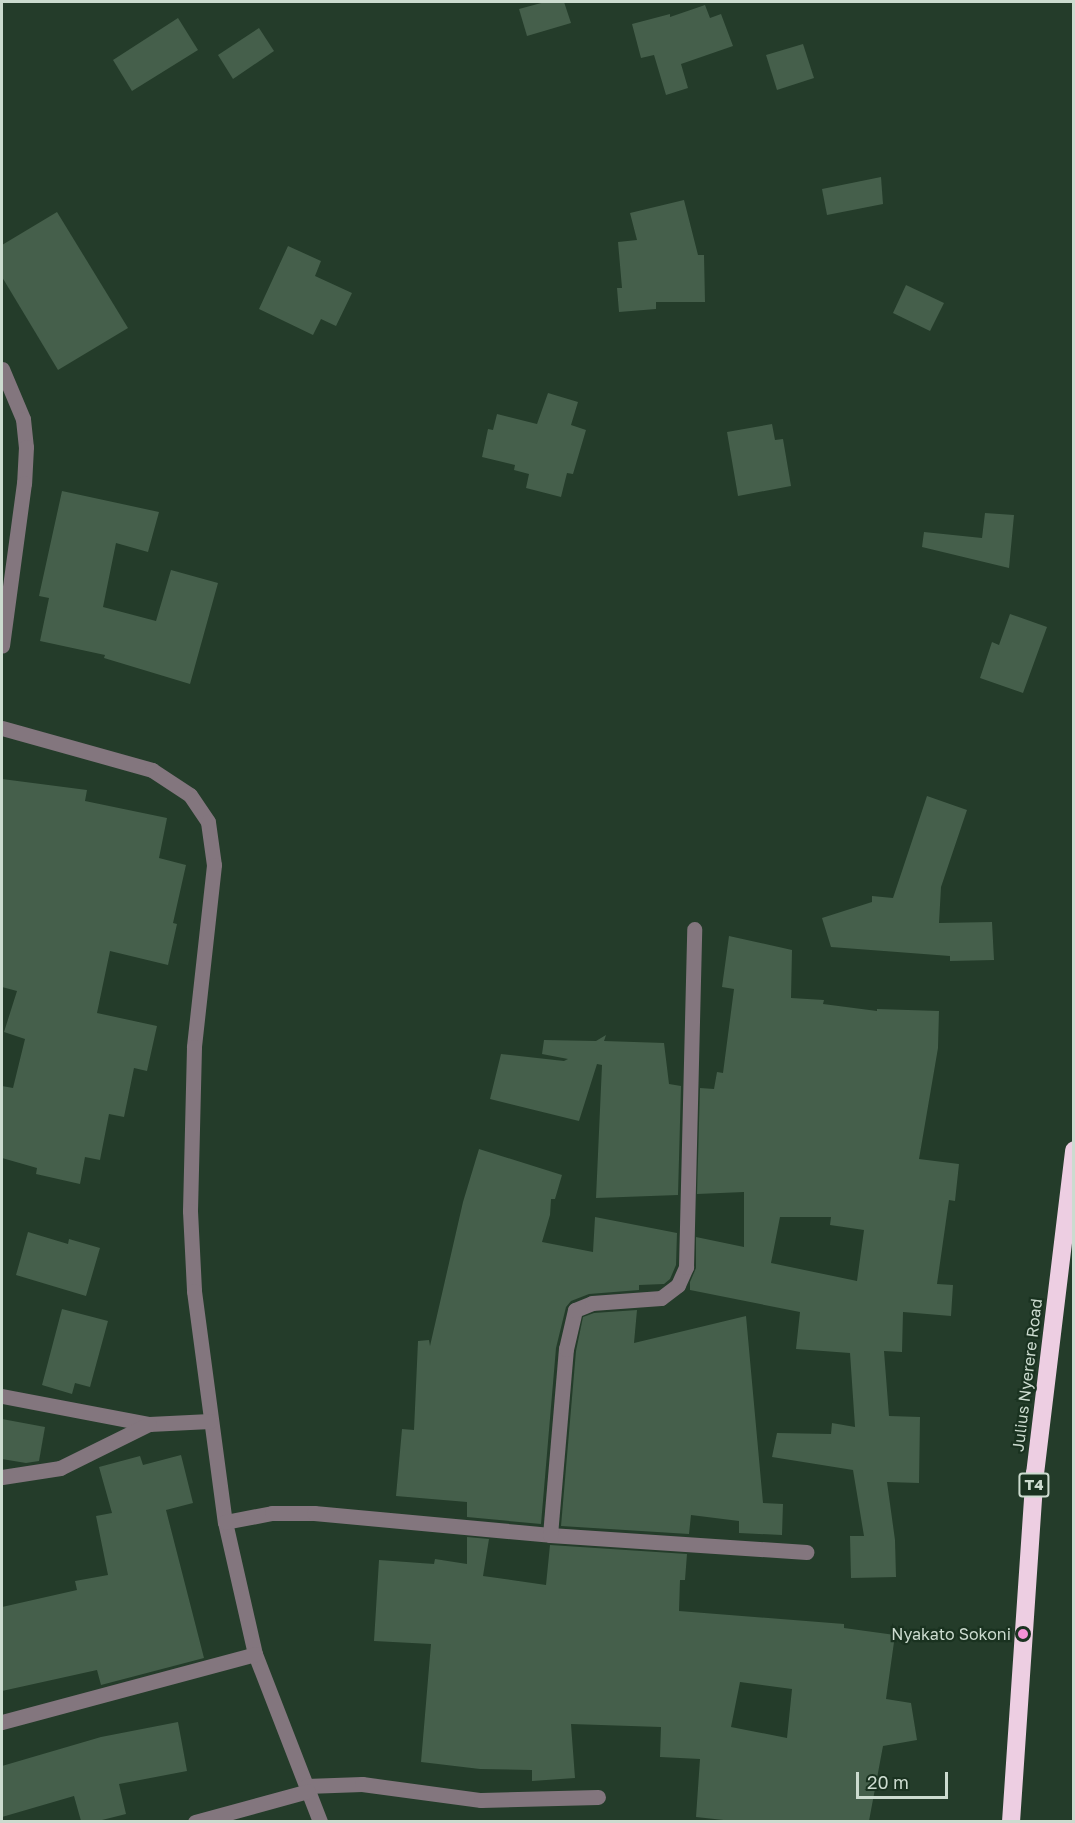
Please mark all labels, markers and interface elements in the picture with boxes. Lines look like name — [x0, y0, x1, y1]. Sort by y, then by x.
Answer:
street label: Julius Nyerere Road — [1008, 1297, 1046, 1453]
road number: T4 — [1018, 1473, 1050, 1497]
place label: Nyakato Sokoni — [891, 1624, 1011, 1644]
marker: Nyakato Sokoni — [1016, 1627, 1030, 1641]
scale bar — [859, 1760, 950, 1798]
text: 20 m — [867, 1771, 909, 1793]

